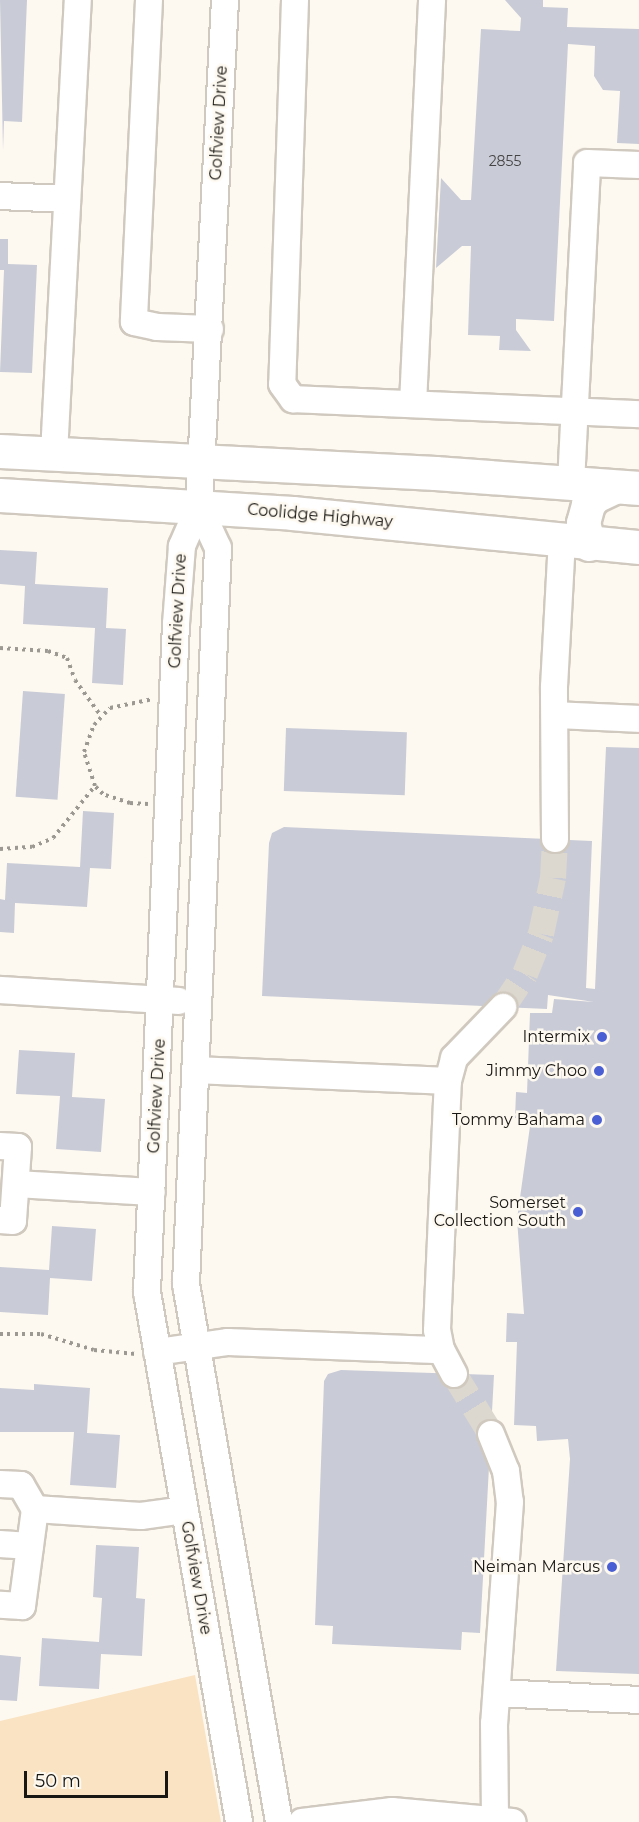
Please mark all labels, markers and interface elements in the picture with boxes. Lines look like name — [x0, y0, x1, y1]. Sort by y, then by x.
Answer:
street label: Golfview Drive — [206, 65, 232, 181]
house number: 2855 — [489, 153, 521, 169]
street label: Coolidge Highway — [247, 500, 393, 532]
street label: Golfview Drive — [165, 553, 191, 669]
place label: Intermix — [522, 1027, 590, 1047]
marker: Intermix — [595, 1030, 609, 1044]
street label: Golfview Drive — [144, 1038, 170, 1154]
place label: Jimmy Choo — [486, 1061, 587, 1081]
marker: Jimmy Choo — [592, 1064, 606, 1078]
place label: Tommy Bahama — [452, 1110, 585, 1130]
marker: Tommy Bahama — [590, 1113, 604, 1127]
place label: Somerset Collection South — [434, 1193, 566, 1231]
marker: Somerset Collection South — [571, 1205, 585, 1219]
street label: Golfview Drive — [177, 1520, 215, 1636]
place label: Neiman Marcus — [473, 1557, 600, 1577]
marker: Neiman Marcus — [605, 1560, 619, 1574]
scale bar — [27, 1759, 171, 1797]
text: 50 m — [35, 1770, 81, 1792]

